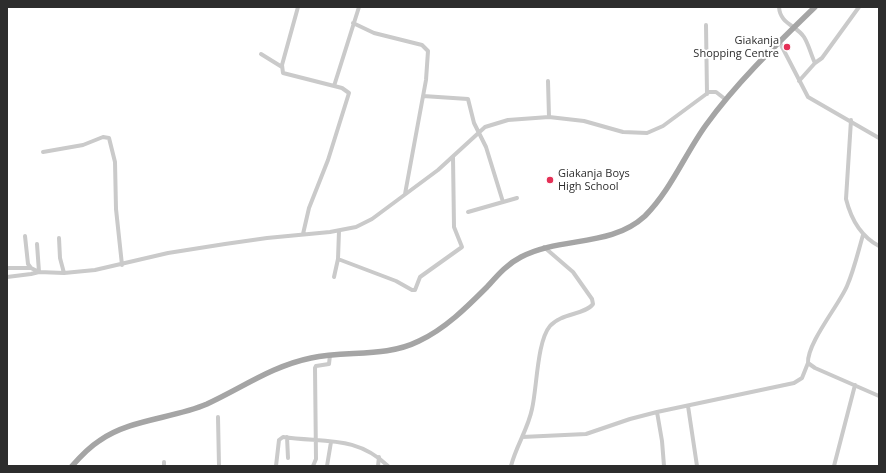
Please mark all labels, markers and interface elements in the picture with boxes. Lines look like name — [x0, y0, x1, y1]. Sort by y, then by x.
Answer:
place label: Giakanja Shopping Centre — [693, 34, 779, 60]
marker: Giakanja Shopping Centre — [782, 42, 792, 52]
place label: Giakanja Boys High School — [558, 167, 630, 193]
marker: Giakanja Boys High School — [545, 175, 555, 185]

